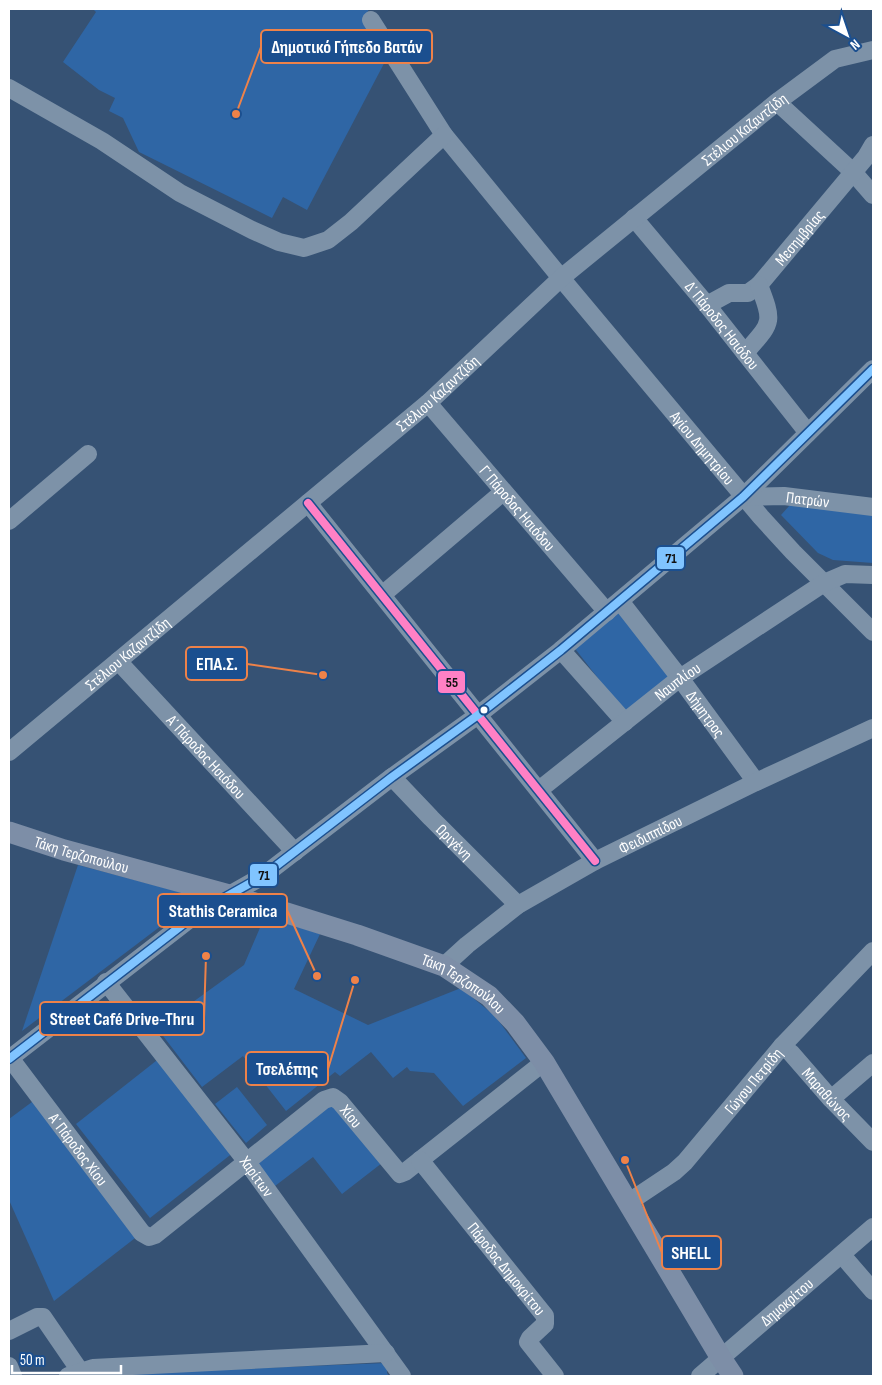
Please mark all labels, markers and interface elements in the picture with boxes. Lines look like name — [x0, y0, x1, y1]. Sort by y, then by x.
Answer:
north arrow — [822, 10, 872, 60]
callout: Δημοτικό Γήπεδο Βατάν — [261, 30, 432, 63]
text: N — [847, 36, 863, 53]
text: Δημοτικό Γήπεδο Βατάν — [271, 37, 423, 58]
street label: Στέλιου Καζαντζίδη — [698, 90, 792, 170]
street label: Μεσημβρίας — [771, 206, 829, 270]
street label: Δ΄ Πάροδος Ησιόδου — [680, 278, 762, 374]
street label: Στέλιου Καζαντζίδη — [393, 352, 484, 436]
street label: Αγίου Δημητρίου — [665, 407, 738, 489]
street label: Γ΄ Πάροδος Ησιόδου — [475, 462, 559, 555]
street label: Πατρών — [785, 488, 830, 513]
line badge: 71 — [656, 546, 685, 570]
text: 71 — [665, 550, 677, 567]
street label: Στέλιου Καζαντζίδη — [82, 614, 175, 695]
callout: ΕΠΑ.Σ. — [186, 647, 247, 680]
text: ΕΠΑ.Σ. — [196, 654, 238, 675]
street label: Ναυπλίου — [651, 659, 705, 705]
line badge: 55 — [437, 670, 466, 694]
text: 55 — [446, 674, 458, 691]
street label: Δήμητρος — [682, 688, 728, 742]
unlabelled marker — [479, 705, 489, 715]
street label: Α΄ Πάροδος Ησιόδου — [161, 711, 249, 803]
street label: Φειδιππίδου — [616, 812, 686, 859]
street label: Ωριγένη — [431, 821, 476, 865]
street label: Τάκη Τερζοπούλου — [31, 833, 131, 878]
line badge: 71 — [249, 863, 278, 887]
text: 71 — [258, 867, 270, 884]
callout: Stathis Ceramica — [158, 894, 287, 927]
text: Stathis Ceramica — [169, 901, 277, 922]
street label: Τάκη Τερζοπούλου — [418, 951, 509, 1018]
callout: Street Café Drive-Thru — [40, 1002, 204, 1035]
text: Street Café Drive-Thru — [50, 1009, 194, 1030]
street label: Γώγου Πετρίδη — [721, 1045, 787, 1119]
callout: Τσελέπης — [246, 1052, 328, 1085]
text: Τσελέπης — [256, 1059, 318, 1080]
street label: Μαραθώνος — [797, 1064, 855, 1125]
street label: Χίου — [335, 1101, 365, 1132]
street label: Α΄ Πάροδος Χίου — [43, 1109, 111, 1190]
street label: Χαρίτων — [234, 1152, 277, 1201]
street label: Πάροδος Δημοκρίτου — [463, 1219, 549, 1320]
callout: SHELL — [662, 1236, 721, 1269]
text: SHELL — [671, 1243, 711, 1264]
street label: Δημοκρίτου — [757, 1275, 818, 1331]
scale bar — [12, 1342, 121, 1374]
text: 50 m — [20, 1351, 45, 1370]

